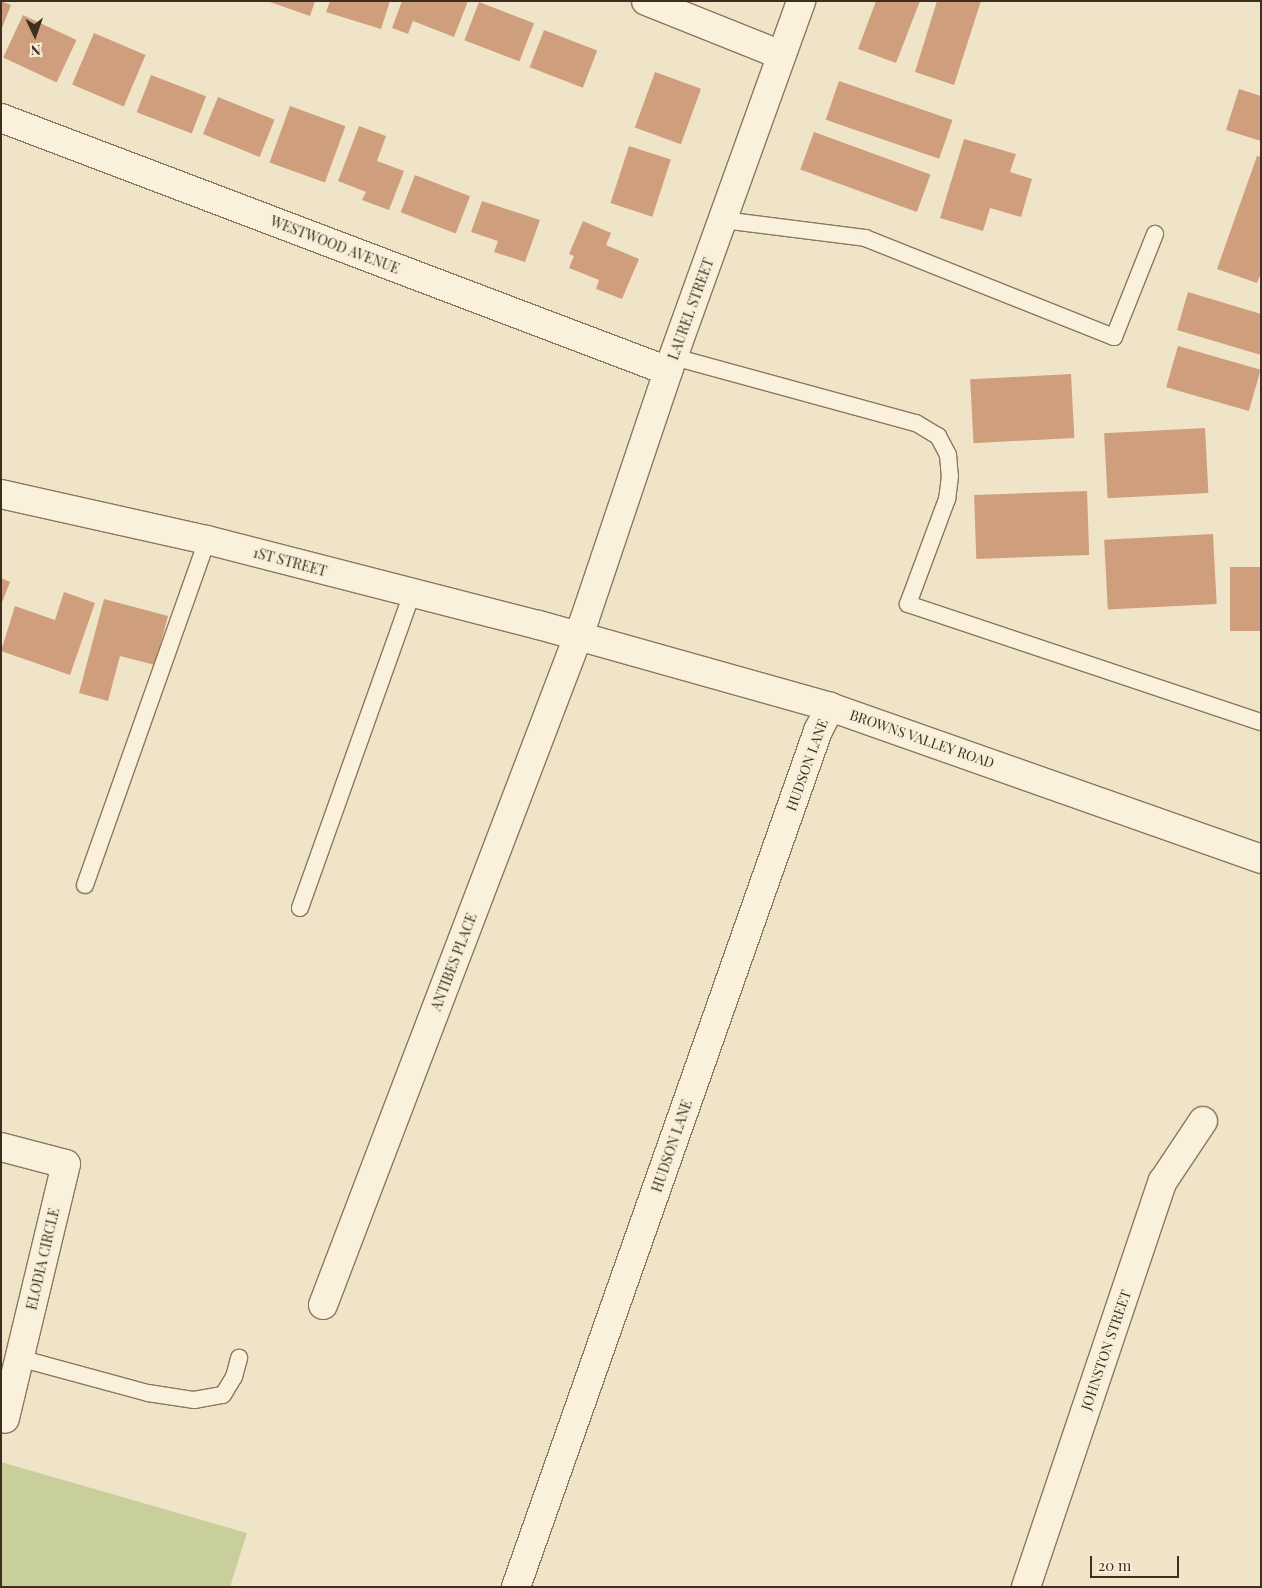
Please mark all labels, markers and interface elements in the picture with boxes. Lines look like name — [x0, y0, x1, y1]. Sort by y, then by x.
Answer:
north arrow — [10, 10, 60, 60]
text: N — [30, 41, 41, 60]
street label: WESTWOOD AVENUE — [268, 213, 402, 277]
street label: LAUREL STREET — [665, 256, 717, 362]
street label: 1ST STREET — [251, 544, 329, 580]
street label: BROWNS VALLEY ROAD — [847, 706, 997, 772]
street label: HUDSON LANE — [783, 717, 831, 813]
street label: ANTIBES PLACE — [428, 911, 480, 1013]
street label: HUDSON LANE — [648, 1098, 696, 1194]
street label: ELODIA CIRCLE — [23, 1206, 63, 1312]
street label: JOHNSTON STREET — [1078, 1288, 1134, 1412]
scale bar — [1092, 1546, 1181, 1578]
text: 20 m — [1098, 1555, 1131, 1575]

